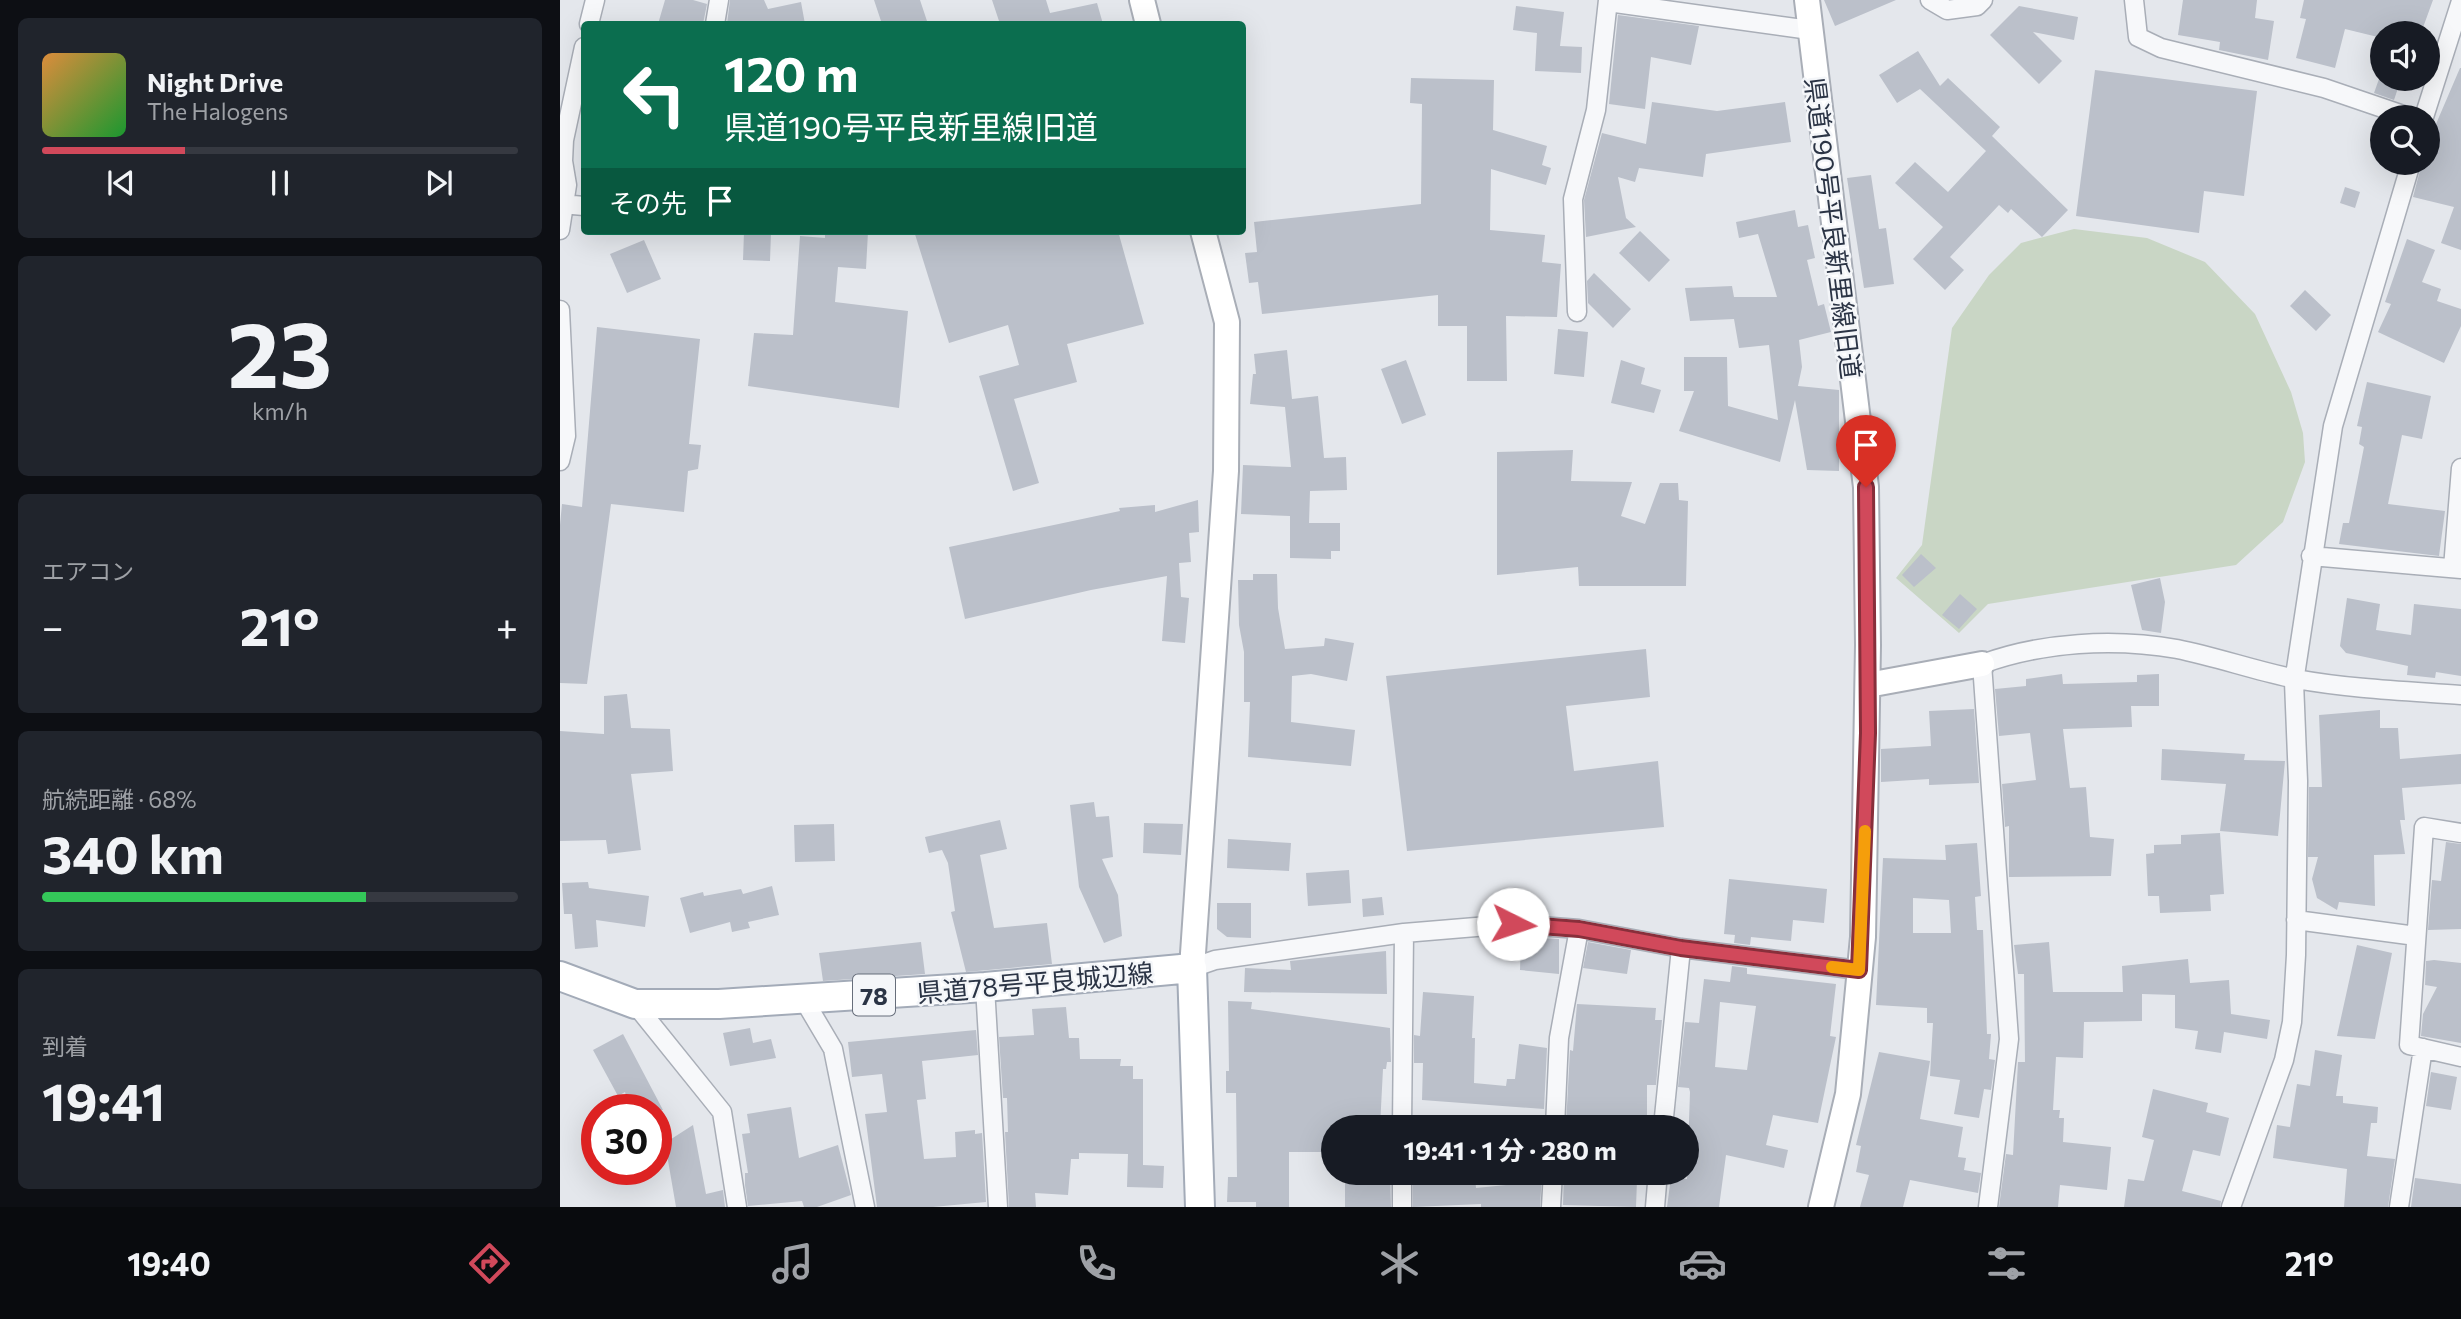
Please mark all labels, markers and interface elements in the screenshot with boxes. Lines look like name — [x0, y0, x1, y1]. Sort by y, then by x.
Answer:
map controls — [2370, 21, 2440, 175]
button: sound — [2370, 21, 2440, 91]
text: 120 m — [724, 42, 858, 102]
icon: left — [609, 49, 700, 140]
text: Night Drive — [147, 66, 283, 97]
street label: 県道190号平良新里線旧道 — [1800, 75, 1868, 381]
text: The Halogens — [147, 97, 288, 125]
button: search — [2370, 105, 2440, 175]
text: 県道190号平良新里線旧道 — [724, 106, 1098, 146]
icon: previous — [102, 164, 140, 202]
icon: pause — [261, 164, 299, 202]
icon: next — [420, 164, 458, 202]
icon: arrive — [701, 182, 739, 220]
text: その先 — [609, 187, 687, 218]
text: 23 — [228, 295, 332, 407]
text: km/h — [252, 397, 308, 425]
pin — [1836, 415, 1896, 487]
icon: arrive — [1847, 426, 1885, 464]
text: エアコン — [42, 557, 134, 585]
text: 21° — [240, 593, 319, 657]
text: − — [42, 602, 64, 649]
text: + — [496, 602, 518, 649]
text: 航続距離 · 68% — [42, 785, 196, 813]
text: 340 km — [42, 821, 224, 885]
position arrow — [1476, 887, 1550, 961]
street label: 県道78号平良城辺線 — [915, 956, 1155, 1008]
road number: 78 — [853, 974, 895, 1015]
text: 到着 — [42, 1032, 88, 1060]
text: 19:41 — [42, 1068, 165, 1132]
speed limit sign: 30 — [581, 1094, 672, 1185]
text: 19:41 · 1 分 · 280 m — [1403, 1134, 1617, 1165]
icon: directions — [465, 1239, 514, 1288]
icon: music — [768, 1239, 817, 1288]
icon: phone — [1072, 1239, 1121, 1288]
icon: climate — [1375, 1239, 1424, 1288]
icon: car — [1678, 1239, 1727, 1288]
icon: filters — [1982, 1239, 2031, 1288]
text: 19:40 — [127, 1243, 211, 1283]
text: 21° — [2285, 1243, 2334, 1283]

